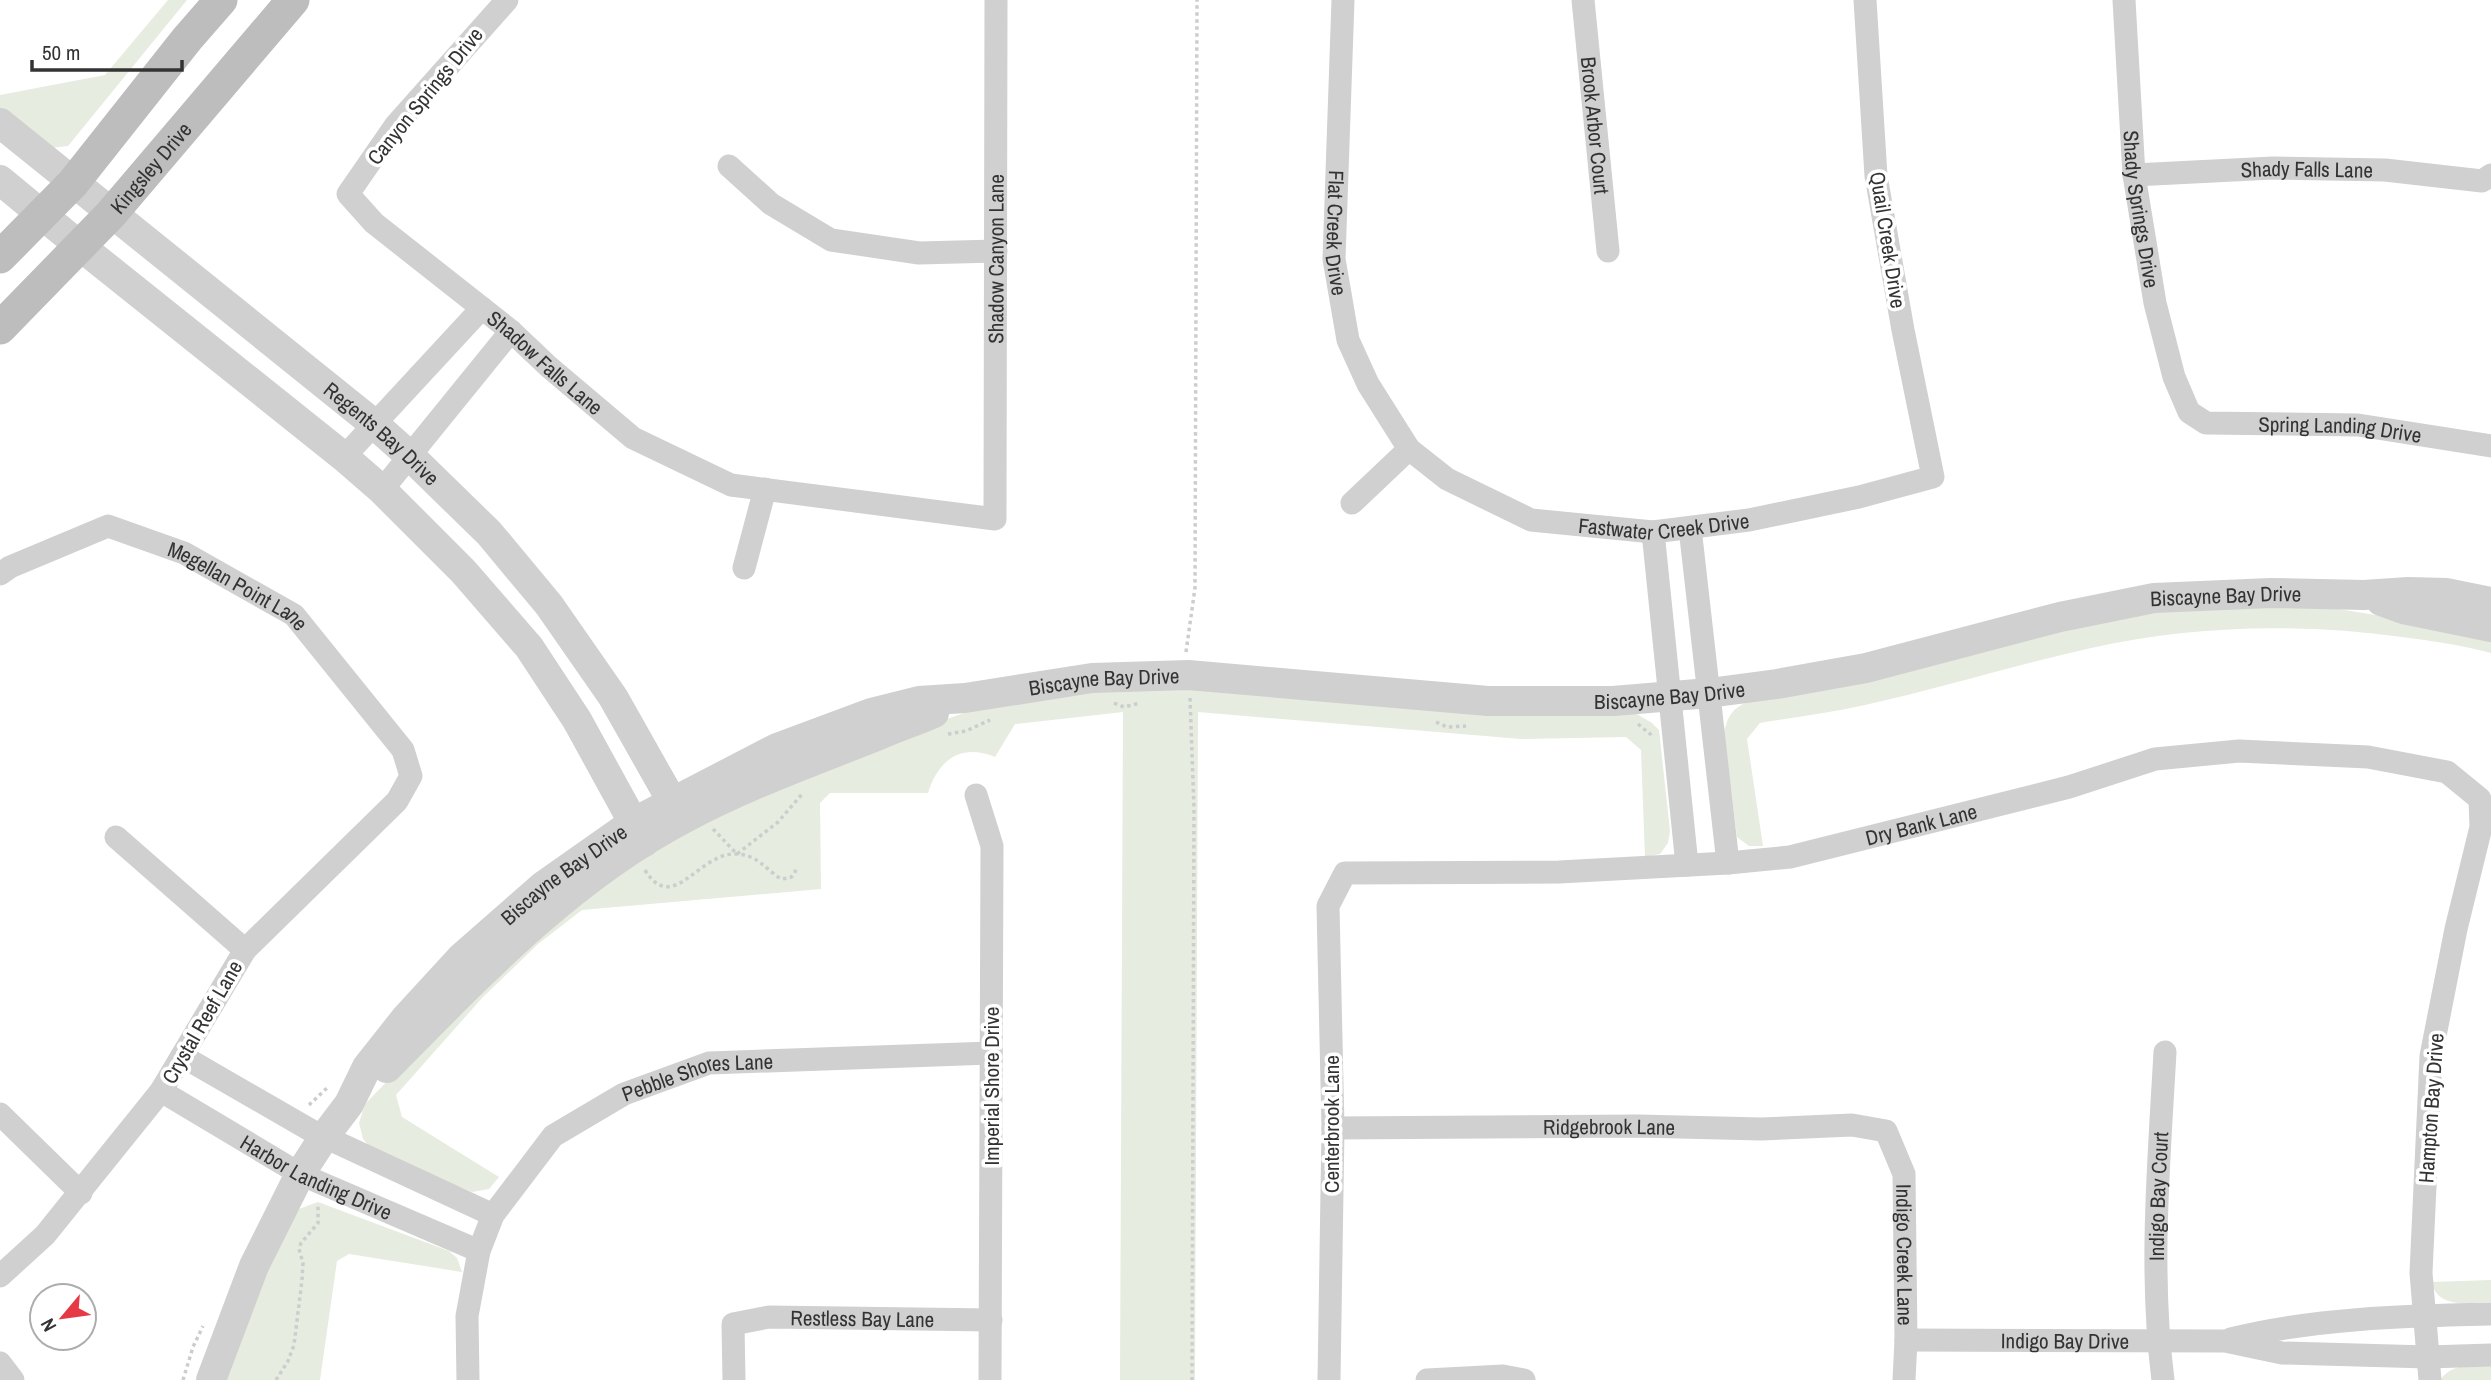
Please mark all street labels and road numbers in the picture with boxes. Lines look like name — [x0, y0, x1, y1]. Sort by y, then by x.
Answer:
street label: Canyon Springs Drive — [360, 21, 490, 171]
street label: Brook Arbor Court — [1574, 55, 1617, 196]
street label: Kingsley Drive — [103, 116, 198, 220]
street label: Shady Springs Drive — [2117, 129, 2167, 290]
street label: Shady Falls Lane — [2240, 153, 2373, 184]
street label: Flat Creek Drive — [1319, 170, 1355, 298]
street label: Quail Creek Drive — [1863, 170, 1913, 310]
street label: Shadow Canyon Lane — [981, 174, 1010, 344]
street label: Shadow Falls Lane — [481, 303, 609, 421]
street label: Regents Bay Drive — [318, 375, 446, 492]
street label: Spring Landing Drive — [2258, 409, 2424, 449]
street label: Fastwater Creek Drive — [1577, 506, 1751, 546]
street label: Megellan Point Lane — [164, 534, 315, 636]
street label: Biscayne Bay Drive — [2149, 578, 2302, 613]
street label: Biscayne Bay Drive — [1027, 661, 1180, 702]
street label: Biscayne Bay Drive — [1594, 674, 1747, 716]
street label: Dry Bank Lane — [1862, 796, 1980, 852]
street label: Biscayne Bay Drive — [494, 817, 632, 931]
street label: Crystal Reef Lane — [155, 955, 249, 1089]
street label: Imperial Shore Drive — [977, 1007, 1006, 1165]
street label: Hampton Bay Drive — [2411, 1032, 2451, 1184]
street label: Pebble Shores Lane — [618, 1046, 774, 1108]
street label: Centerbrook Lane — [1317, 1055, 1346, 1193]
street label: Ridgebrook Lane — [1543, 1111, 1675, 1141]
street label: Harbor Landing Drive — [235, 1127, 397, 1226]
street label: Indigo Bay Court — [2141, 1131, 2175, 1261]
street label: Indigo Creek Lane — [1890, 1184, 1920, 1326]
street label: Restless Bay Lane — [790, 1303, 934, 1334]
street label: Indigo Bay Drive — [2001, 1326, 2129, 1355]

